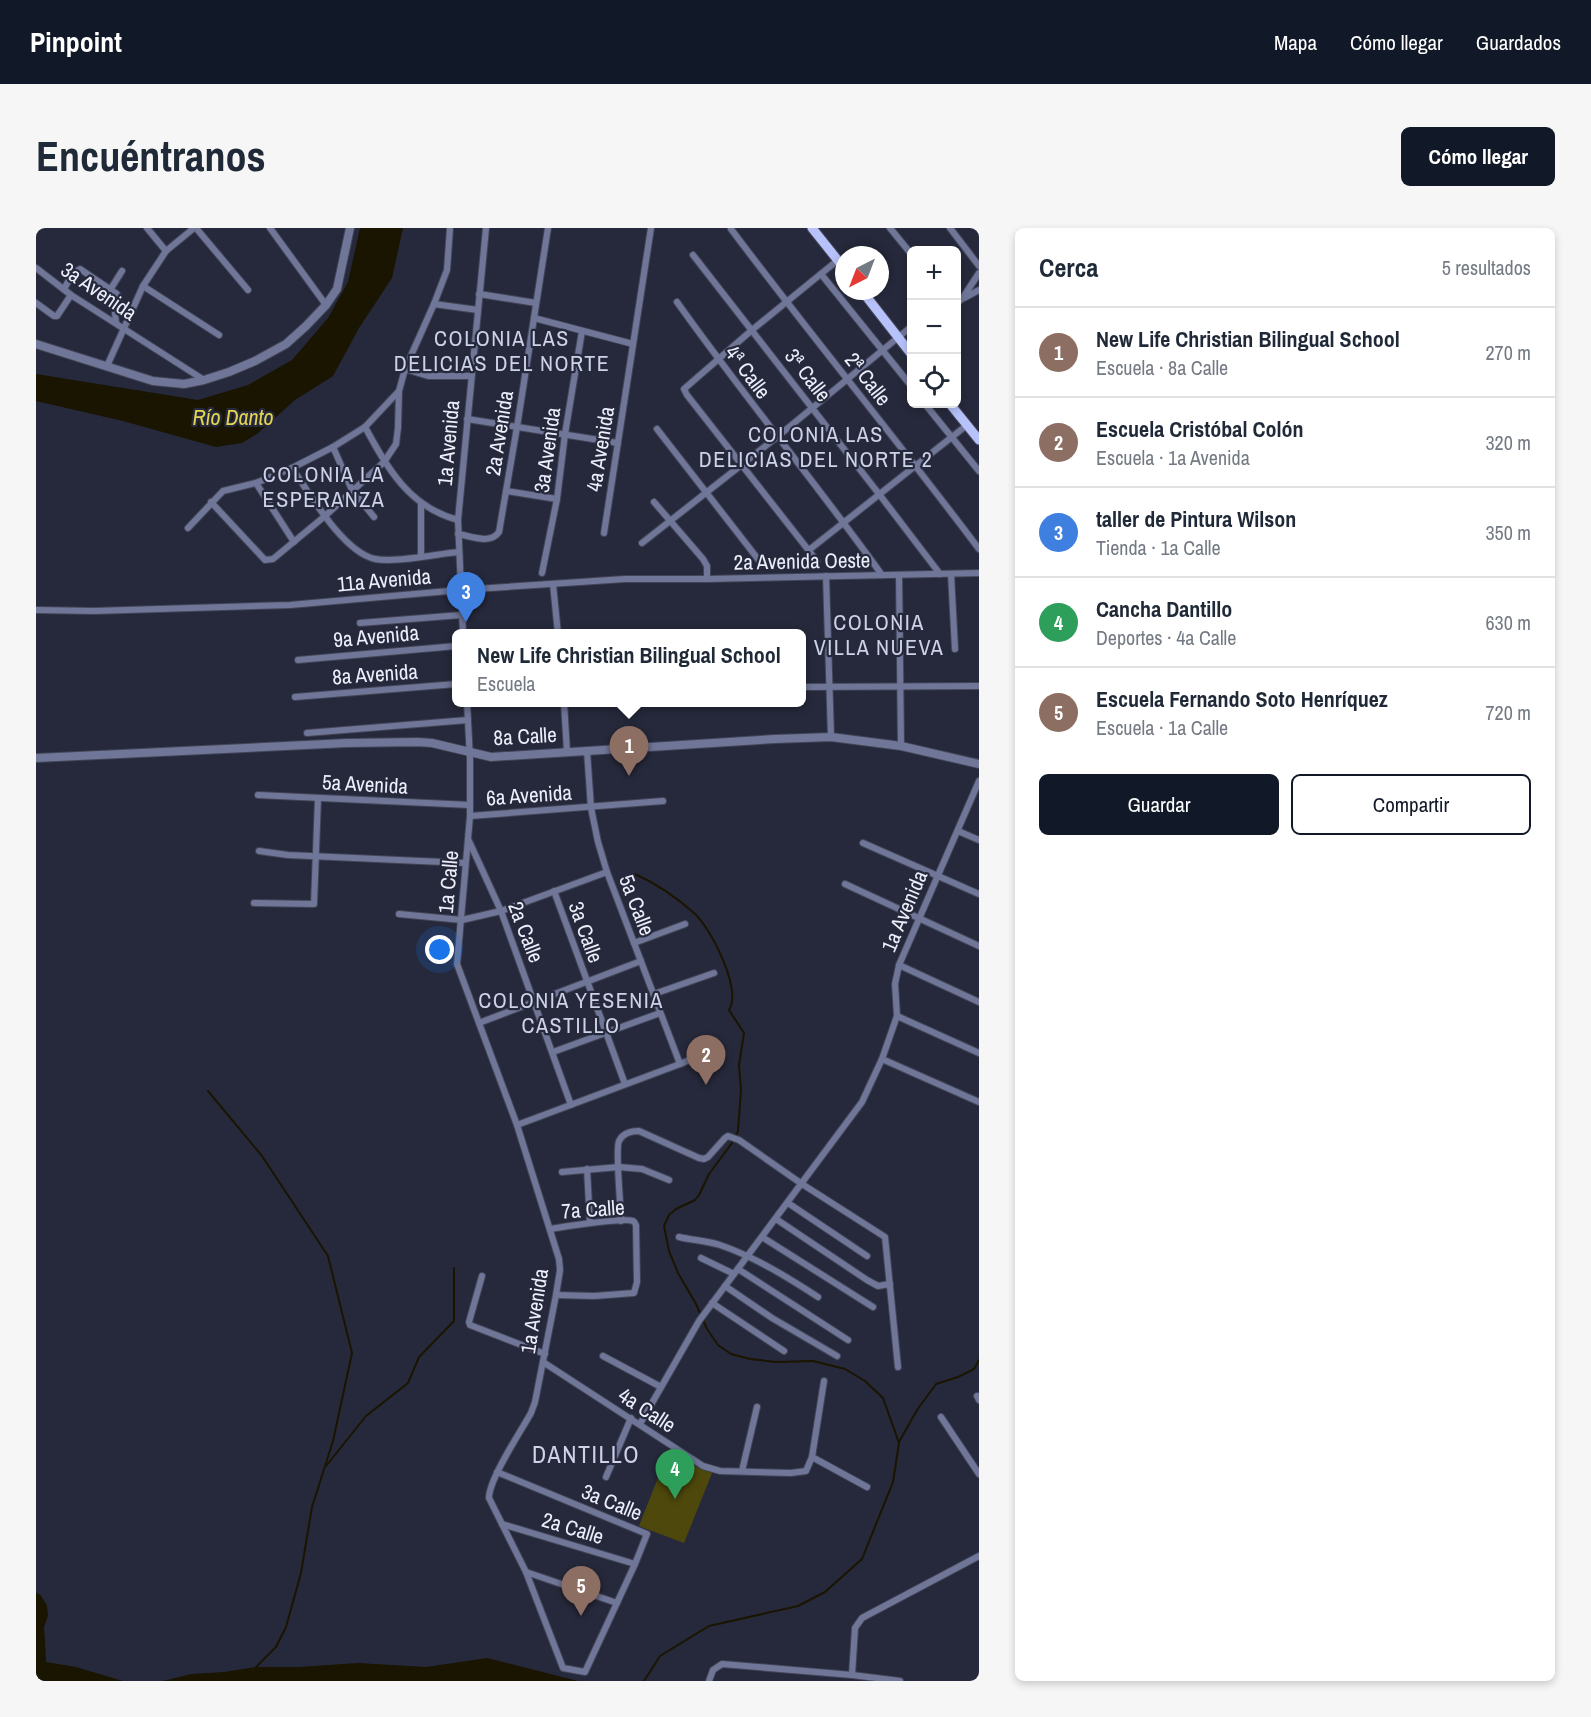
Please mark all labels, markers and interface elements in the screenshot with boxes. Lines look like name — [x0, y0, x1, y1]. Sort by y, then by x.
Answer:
text: Pinpoint — [30, 23, 122, 61]
text: Mapa — [1274, 28, 1317, 57]
text: Cómo llegar — [1350, 28, 1443, 57]
text: Guardados — [1476, 28, 1561, 57]
button: Cómo llegar — [1401, 127, 1555, 186]
text: Encuéntranos — [36, 128, 266, 184]
north arrow — [835, 246, 889, 300]
map controls — [907, 246, 961, 408]
button: + — [907, 246, 961, 300]
text: Cerca — [1039, 250, 1098, 285]
text: 5 resultados — [1442, 254, 1531, 281]
street label: 3a Avenida — [55, 255, 143, 327]
button: − — [907, 300, 961, 354]
district label: COLONIA LAS DELICIAS DEL NORTE — [394, 323, 610, 378]
text: New Life Christian Bilingual School — [1096, 324, 1400, 354]
street label: 4ª Calle — [718, 339, 778, 405]
text: 1 — [1054, 339, 1063, 366]
text: 270 m — [1485, 339, 1531, 366]
street label: 3ª Calle — [778, 342, 838, 408]
street label: 2ª Calle — [838, 346, 898, 412]
button: locate — [907, 354, 961, 408]
text: Escuela · 8a Calle — [1096, 354, 1228, 381]
street label: 2a Avenida — [478, 388, 520, 478]
street label: 1a Avenida — [430, 399, 466, 487]
water label: Río Danto — [192, 402, 274, 432]
street label: 4a Avenida — [579, 404, 621, 494]
street label: 3a Avenida — [527, 405, 567, 495]
text: Escuela Cristóbal Colón — [1096, 414, 1304, 444]
district label: COLONIA LAS DELICIAS DEL NORTE 2 — [699, 419, 933, 474]
text: 2 — [1054, 429, 1063, 456]
text: 320 m — [1485, 429, 1531, 456]
text: Escuela · 1a Avenida — [1096, 444, 1250, 471]
district label: COLONIA LA ESPERANZA — [263, 459, 385, 514]
text: taller de Pintura Wilson — [1096, 504, 1296, 534]
text: 3 — [1054, 519, 1063, 546]
text: 350 m — [1485, 519, 1531, 546]
text: Tienda · 1a Calle — [1096, 534, 1221, 561]
street label: 2a Avenida Oeste — [733, 545, 871, 577]
street label: 11a Avenida — [336, 561, 433, 599]
pin: 3 — [446, 572, 486, 622]
text: Cancha Dantillo — [1096, 594, 1232, 624]
district label: COLONIA VILLA NUEVA — [814, 607, 944, 662]
text: 4 — [1054, 609, 1063, 636]
text: 630 m — [1485, 609, 1531, 636]
street label: 9a Avenida — [332, 618, 420, 654]
text: Deportes · 4a Calle — [1096, 624, 1236, 651]
popup — [452, 629, 806, 707]
text: New Life Christian Bilingual School — [477, 640, 781, 670]
street label: 8a Avenida — [331, 657, 419, 691]
text: Escuela — [477, 670, 535, 697]
text: Escuela Fernando Soto Henríquez — [1096, 684, 1388, 714]
text: 5 — [1054, 699, 1063, 726]
text: 720 m — [1485, 699, 1531, 726]
text: Escuela · 1a Calle — [1096, 714, 1228, 741]
street label: 8a Calle — [493, 720, 557, 752]
pin: 1 — [610, 726, 648, 776]
street label: 5a Avenida — [321, 767, 409, 801]
button: Guardar — [1039, 774, 1279, 835]
button: Compartir — [1291, 774, 1531, 835]
street label: 6a Avenida — [485, 778, 573, 812]
street label: 1a Calle — [431, 849, 465, 915]
street label: 1a Avenida — [874, 865, 934, 956]
street label: 5a Calle — [612, 870, 662, 940]
street label: 2a Calle — [501, 897, 551, 967]
street label: 3a Calle — [562, 897, 610, 967]
your location — [425, 935, 454, 964]
district label: COLONIA YESENIA CASTILLO — [478, 985, 664, 1040]
pin: 2 — [686, 1036, 726, 1085]
street label: 7a Calle — [560, 1192, 626, 1226]
street label: 1a Avenida — [513, 1266, 555, 1356]
street label: 4a Calle — [613, 1381, 681, 1439]
district label: DANTILLO — [532, 1438, 640, 1470]
pin: 4 — [656, 1450, 694, 1499]
street label: 3a Calle — [577, 1477, 647, 1527]
street label: 2a Calle — [539, 1505, 607, 1551]
pin: 5 — [562, 1566, 600, 1616]

